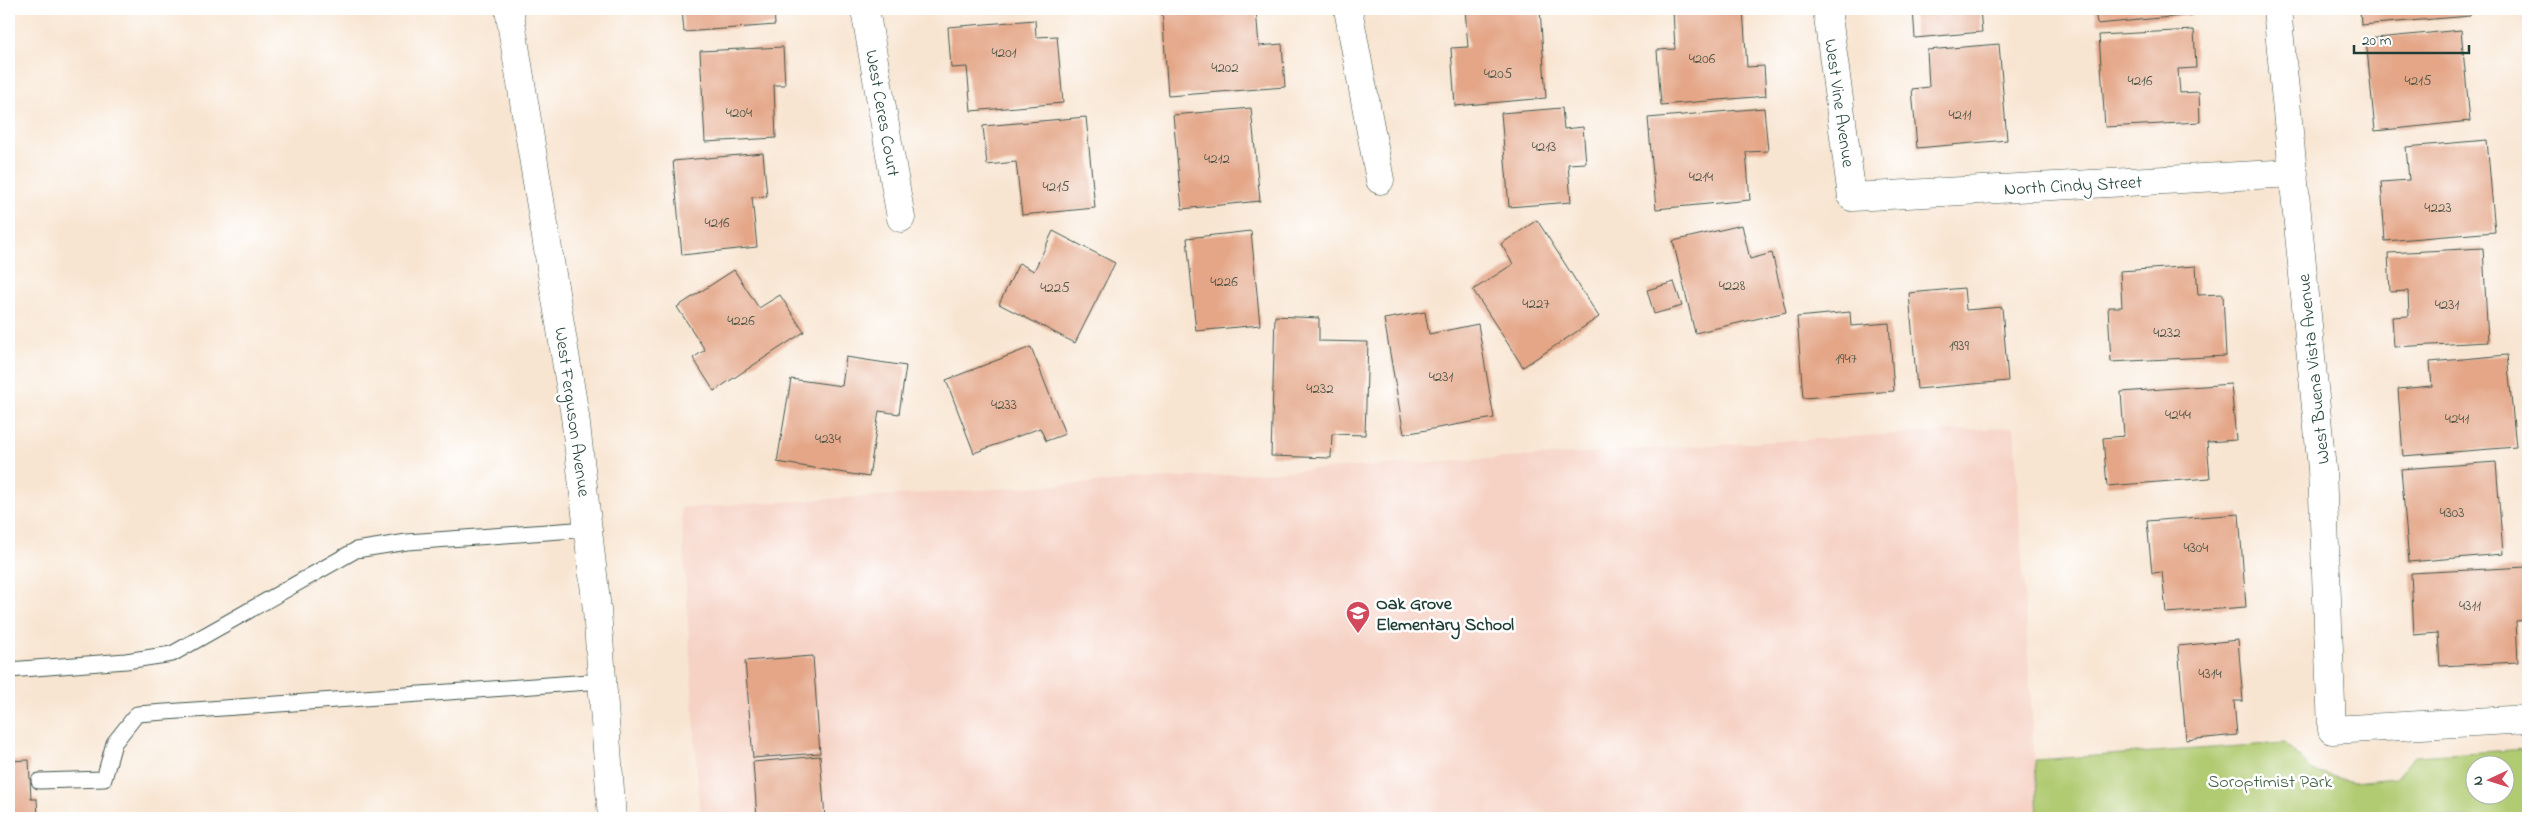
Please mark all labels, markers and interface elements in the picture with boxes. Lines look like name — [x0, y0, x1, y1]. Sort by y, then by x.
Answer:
scale bar — [2354, 22, 2470, 54]
text: 20 m — [2362, 30, 2392, 52]
street label: West Vine Avenue — [1816, 37, 1860, 170]
house number: 4201 — [992, 42, 1017, 64]
street label: West Ceres Court — [857, 48, 905, 179]
house number: 4206 — [1689, 48, 1716, 70]
house number: 4202 — [1211, 57, 1239, 79]
house number: 4205 — [1484, 63, 1513, 85]
house number: 4216 — [2127, 70, 2153, 92]
house number: 4215 — [2405, 70, 2432, 92]
house number: 4204 — [726, 102, 752, 124]
house number: 4211 — [1948, 104, 1972, 126]
house number: 4213 — [1532, 136, 1556, 158]
house number: 4212 — [1204, 148, 1230, 170]
house number: 4214 — [1689, 166, 1713, 188]
street label: North Cindy Street — [2003, 170, 2143, 204]
house number: 4215 — [1043, 176, 1070, 198]
house number: 4223 — [2424, 197, 2452, 219]
house number: 4216 — [704, 212, 730, 234]
house number: 4226 — [1210, 271, 1238, 293]
street label: West Buena Vista Avenue — [2292, 271, 2338, 465]
house number: 4228 — [1719, 275, 1746, 297]
house number: 4225 — [1040, 277, 1070, 299]
house number: 4227 — [1522, 293, 1550, 315]
house number: 4231 — [2435, 294, 2460, 316]
house number: 4226 — [727, 310, 755, 332]
house number: 4232 — [2153, 322, 2181, 344]
street label: West Ferguson Avenue — [545, 326, 596, 500]
house number: 1939 — [1949, 335, 1969, 357]
house number: 1947 — [1835, 348, 1857, 370]
house number: 4231 — [1429, 366, 1454, 388]
house number: 4232 — [1306, 378, 1334, 400]
house number: 4233 — [991, 394, 1017, 416]
house number: 4244 — [2165, 404, 2191, 426]
house number: 4241 — [2445, 408, 2470, 430]
house number: 4234 — [815, 428, 841, 450]
house number: 4303 — [2439, 502, 2465, 524]
house number: 4304 — [2183, 537, 2209, 559]
place label: Oak Grove Elementary School — [1376, 592, 1514, 640]
house number: 4311 — [2459, 595, 2481, 617]
school or university icon: Oak Grove Elementary School — [1345, 600, 1371, 634]
house number: 4314 — [2198, 663, 2222, 685]
north arrow — [2464, 754, 2514, 804]
park label: Soroptimist Park — [2208, 770, 2332, 796]
text: N — [2468, 775, 2489, 786]

